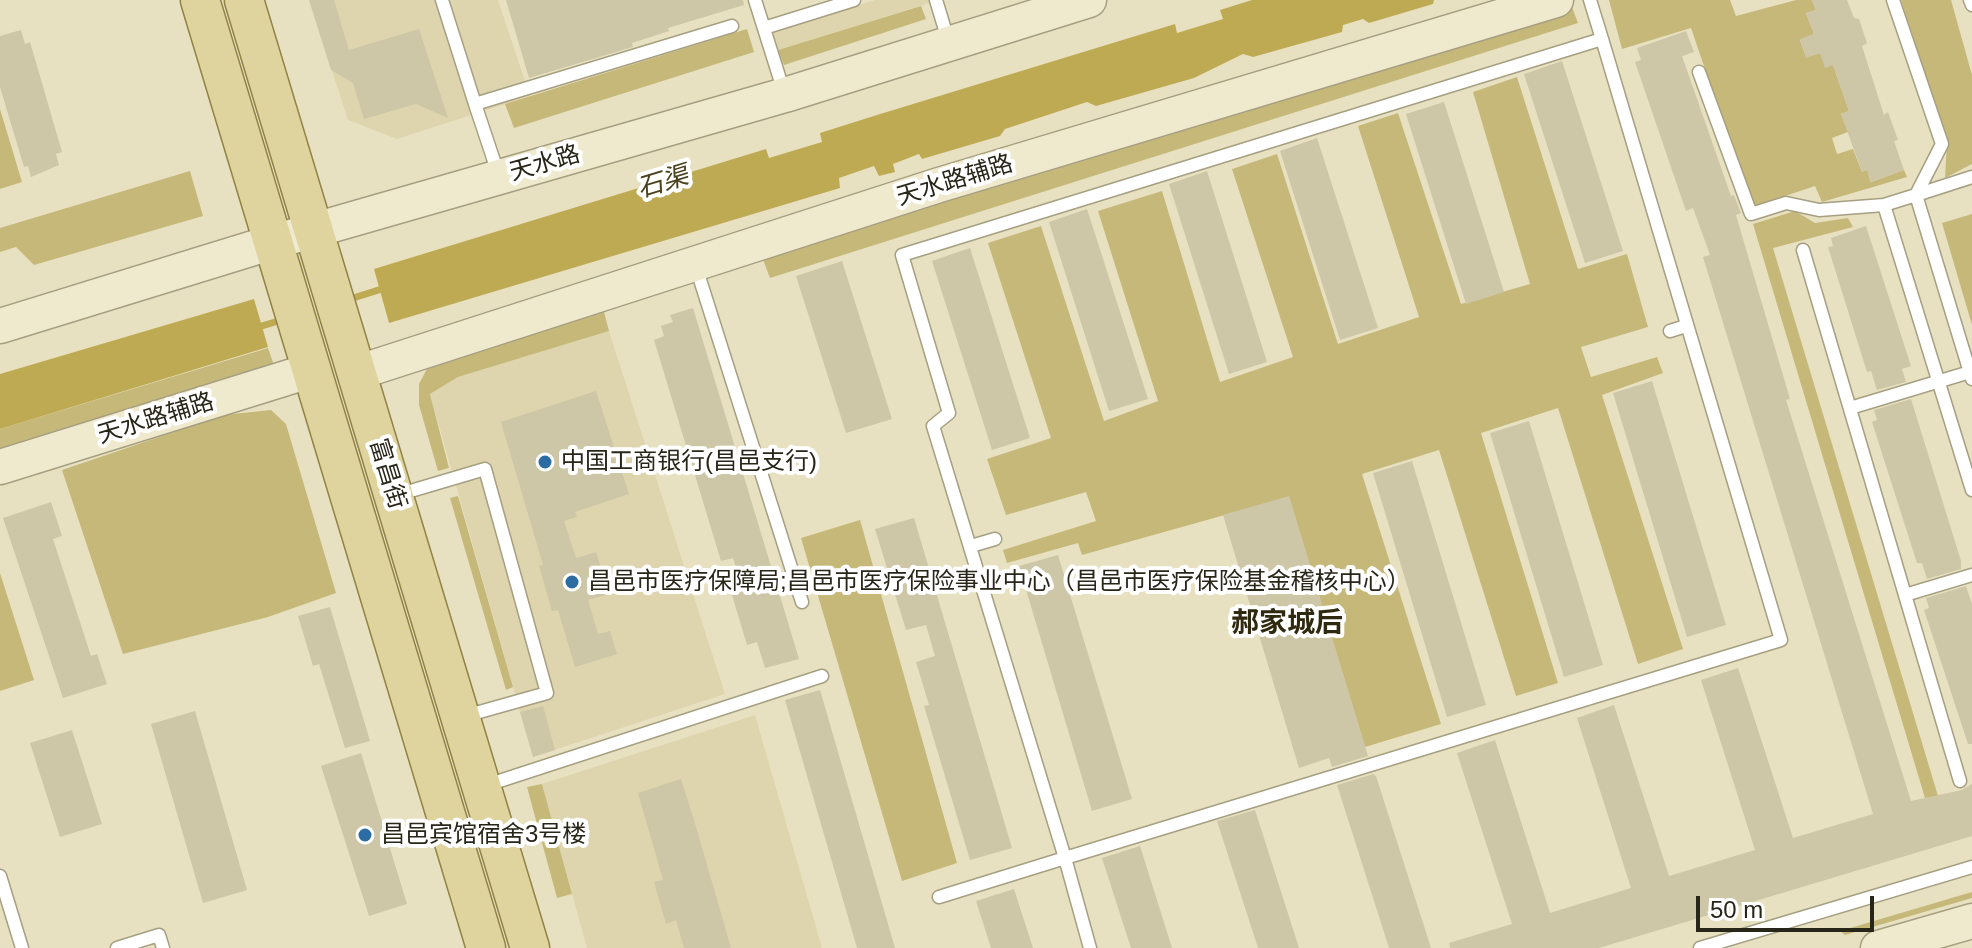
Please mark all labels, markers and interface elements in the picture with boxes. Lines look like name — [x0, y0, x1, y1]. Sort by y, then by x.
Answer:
street label: 天水路 — [506, 140, 584, 188]
street label: 天水路辅路 — [893, 150, 1017, 212]
water label: 石渠 — [634, 160, 692, 206]
street label: 天水路辅路 — [94, 388, 218, 450]
street label: 富昌街 — [363, 435, 411, 513]
place label: 中国工商银行(昌邑支行) — [561, 448, 817, 476]
marker: 中国工商银行(昌邑支行) — [536, 453, 554, 471]
place label: 昌邑市医疗保障局;昌邑市医疗保险事业中心（昌邑市医疗保险基金稽核中心） — [588, 568, 1411, 596]
marker: 昌邑市医疗保障局;昌邑市医疗保险事业中心（昌邑市医疗保险基金稽核中心） — [563, 573, 581, 591]
district label: 郝家城后 — [1231, 607, 1343, 641]
place label: 昌邑宾馆宿舍3号楼 — [381, 821, 586, 849]
marker: 昌邑宾馆宿舍3号楼 — [356, 826, 374, 844]
scale bar — [1700, 880, 1878, 930]
text: 50 m — [1710, 896, 1763, 923]

